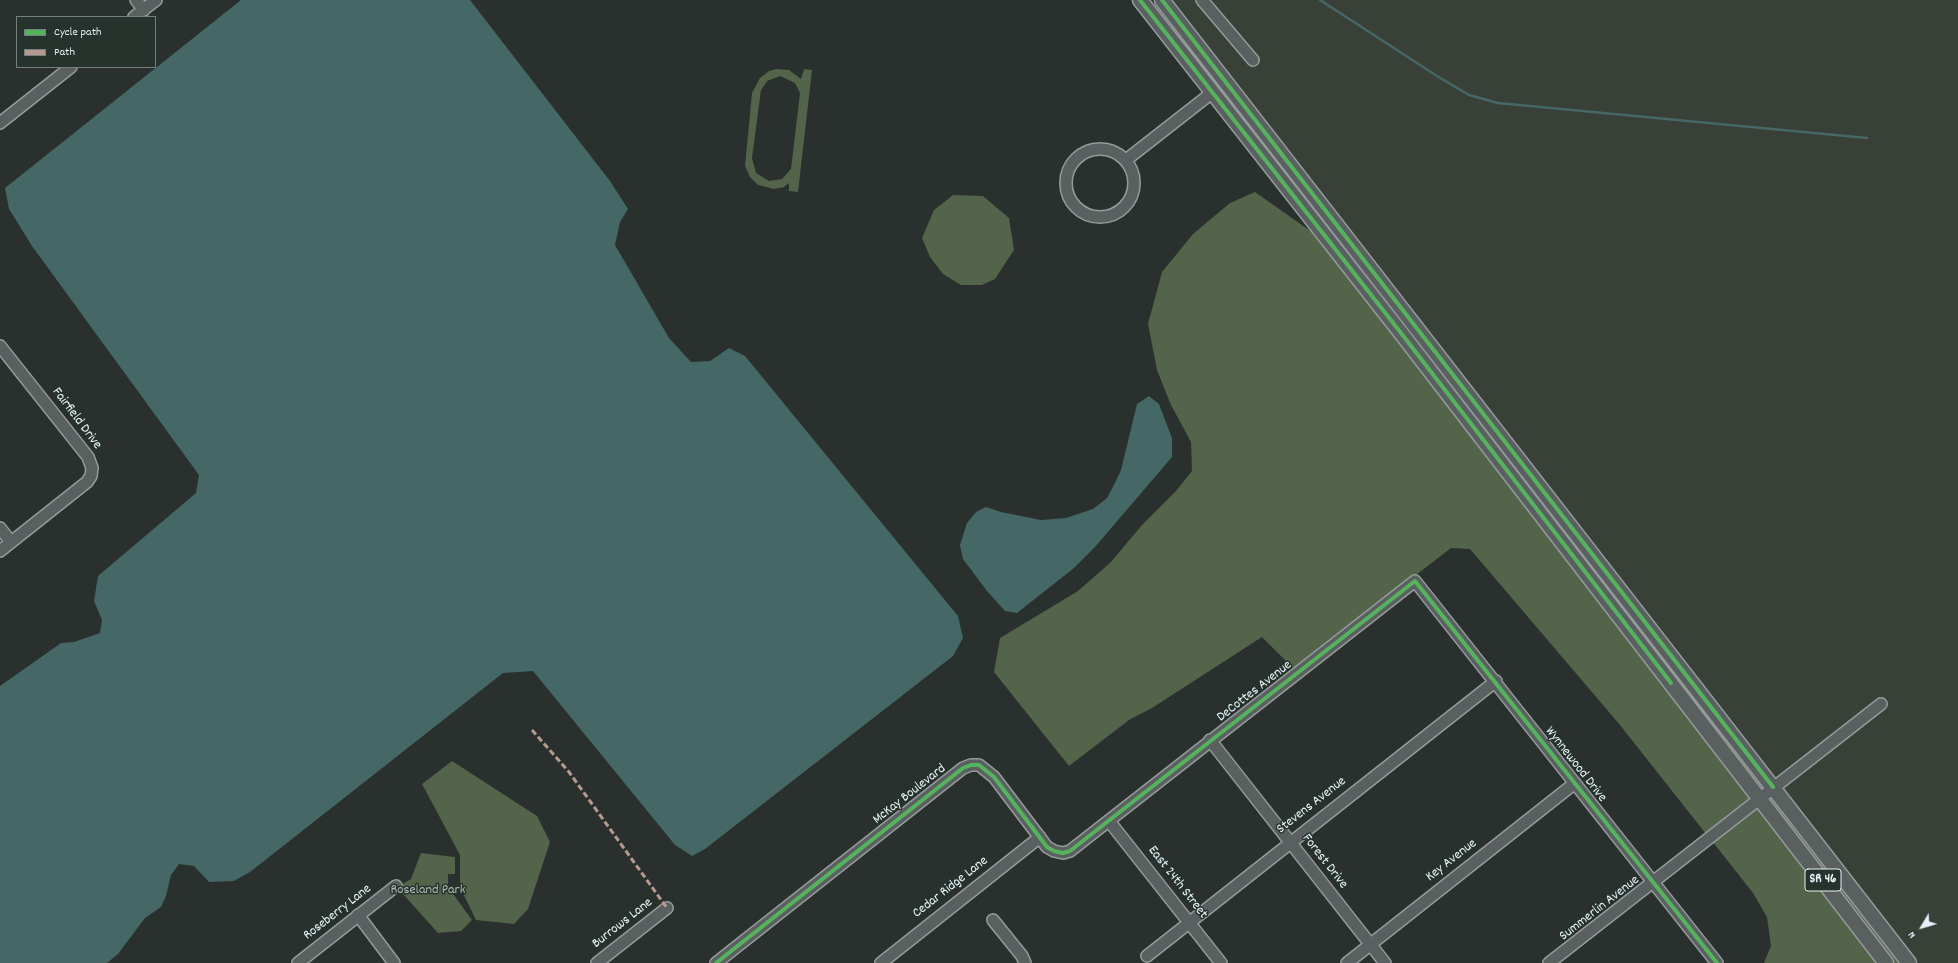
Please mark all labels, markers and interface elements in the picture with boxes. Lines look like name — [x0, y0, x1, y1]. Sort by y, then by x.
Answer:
legend — [16, 16, 156, 68]
text: Cycle path — [54, 24, 102, 41]
text: Path — [54, 44, 75, 61]
street label: Fairfield Drive — [47, 385, 105, 453]
street label: DeCottes Avenue — [1214, 658, 1296, 726]
street label: Wynnewood Drive — [1540, 724, 1610, 806]
street label: McKay Boulevard — [870, 761, 950, 829]
street label: Stevens Avenue — [1274, 774, 1350, 838]
street label: Forest Drive — [1297, 831, 1351, 893]
street label: Key Avenue — [1423, 836, 1481, 886]
street label: East 24th Street — [1143, 843, 1211, 923]
street label: Cedar Ridge Lane — [910, 853, 992, 923]
road number: SR 46 — [1805, 869, 1841, 891]
street label: Summerlin Avenue — [1557, 873, 1643, 945]
street label: Roseberry Lane — [301, 881, 375, 945]
park label: Roseland Park — [390, 883, 466, 899]
street label: Burrows Lane — [589, 895, 657, 953]
north arrow — [1902, 907, 1942, 947]
text: N — [1905, 927, 1921, 941]

